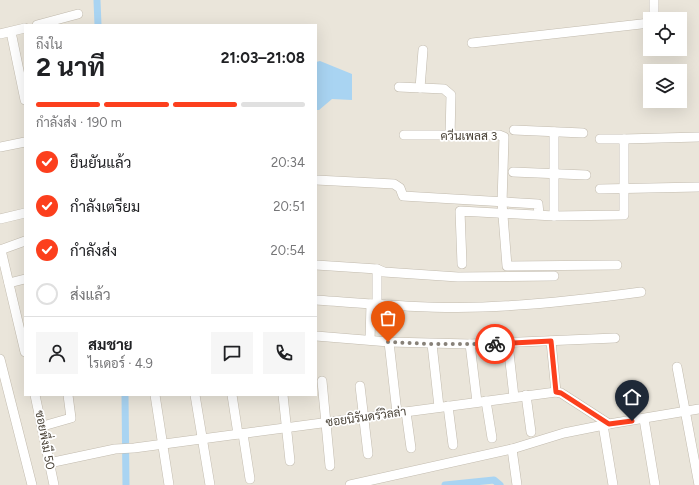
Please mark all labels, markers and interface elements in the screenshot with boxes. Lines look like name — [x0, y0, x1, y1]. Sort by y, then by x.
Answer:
map controls — [643, 12, 687, 108]
button: locate — [643, 12, 687, 56]
text: ถึงใน — [36, 37, 63, 52]
text: 21:03–21:08 — [221, 49, 305, 67]
text: 2 นาที — [36, 51, 105, 83]
button: layers — [643, 64, 687, 108]
text: กำลังส่ง · 190 m — [36, 115, 122, 130]
street label: ควีนเพลส 3 — [441, 128, 497, 143]
icon: check — [36, 151, 58, 173]
text: ยืนยันแล้ว — [70, 154, 131, 172]
text: 20:34 — [271, 155, 305, 170]
icon: check — [36, 195, 58, 217]
text: กำลังเตรียม — [70, 198, 140, 216]
text: 20:51 — [273, 199, 305, 214]
icon: check — [36, 239, 58, 261]
text: กำลังส่ง — [70, 242, 117, 260]
text: 20:54 — [271, 243, 305, 258]
text: ส่งแล้ว — [70, 286, 111, 304]
pin — [371, 301, 405, 342]
icon: bag — [377, 307, 399, 329]
courier — [475, 324, 515, 364]
button: person — [36, 332, 78, 374]
button: chat — [211, 332, 253, 374]
button: phone — [263, 332, 305, 374]
icon: bike — [484, 333, 506, 355]
text: สมชาย — [88, 336, 133, 354]
text: ไรเดอร์ · 4.9 — [88, 356, 153, 371]
pin — [615, 380, 649, 421]
icon: home — [621, 386, 643, 408]
street label: ซอยนิรันดร์วิลล่า — [325, 403, 407, 430]
street label: ซอยพึ่งมี 50 — [32, 408, 62, 471]

